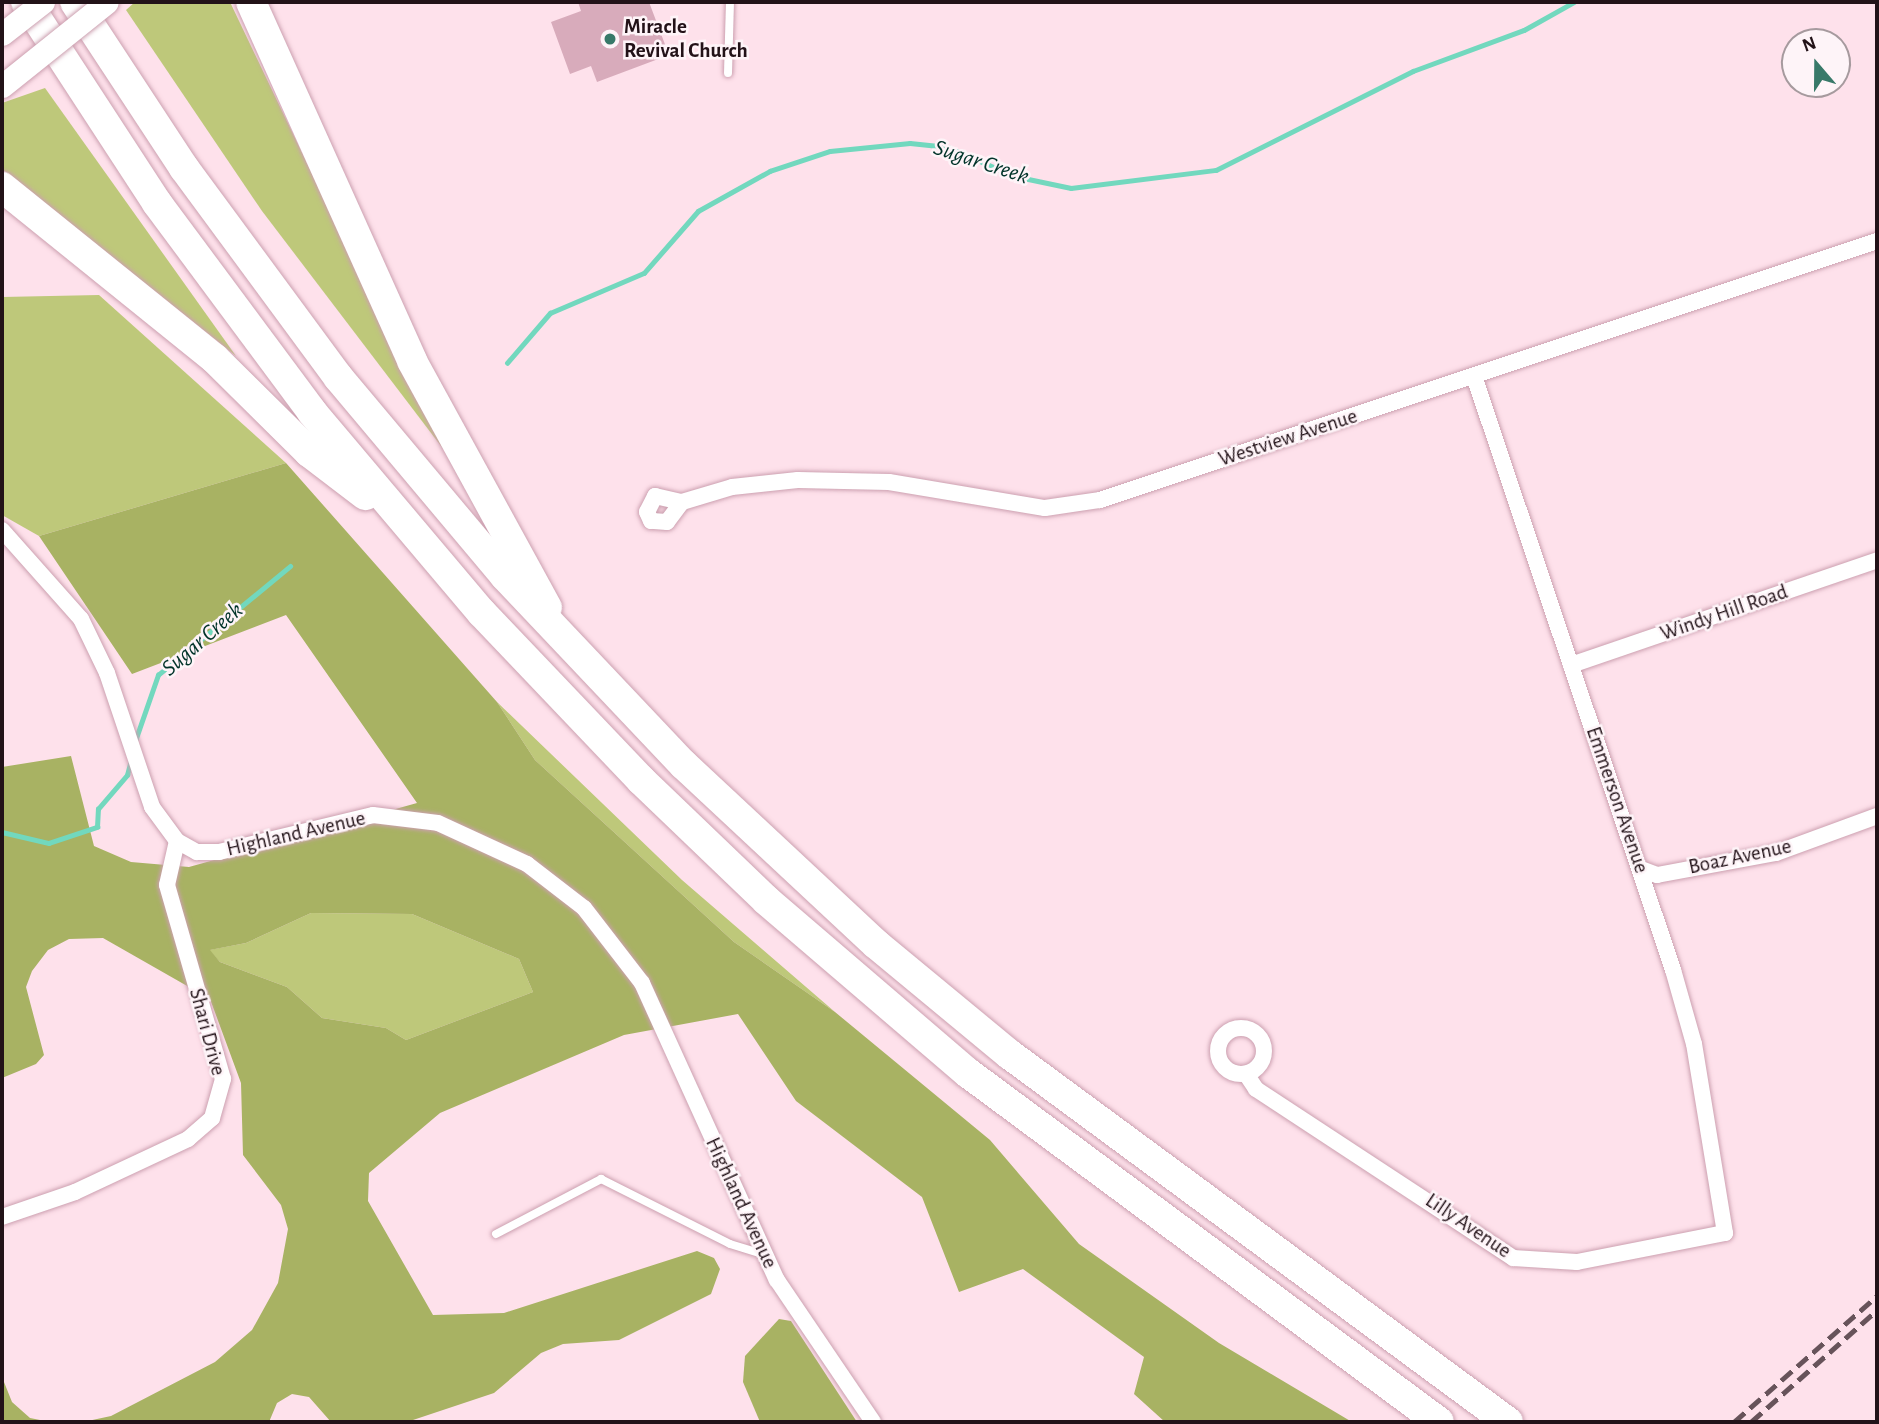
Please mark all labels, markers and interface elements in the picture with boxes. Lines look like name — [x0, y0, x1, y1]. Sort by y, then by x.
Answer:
place label: Miracle Revival Church — [624, 14, 748, 64]
north arrow — [1781, 28, 1851, 98]
marker: Miracle Revival Church — [602, 31, 618, 47]
text: N — [1800, 33, 1819, 56]
water label: Sugar Creek — [930, 135, 1032, 191]
street label: Westview Avenue — [1215, 404, 1361, 472]
street label: Windy Hill Road — [1657, 579, 1791, 647]
water label: Sugar Creek — [157, 597, 249, 683]
street label: Emmerson Avenue — [1580, 723, 1654, 877]
street label: Highland Avenue — [224, 806, 368, 862]
street label: Boaz Avenue — [1686, 834, 1794, 880]
street label: Shari Drive — [183, 986, 231, 1078]
street label: Highland Avenue — [700, 1133, 782, 1273]
street label: Lilly Avenue — [1420, 1188, 1516, 1264]

